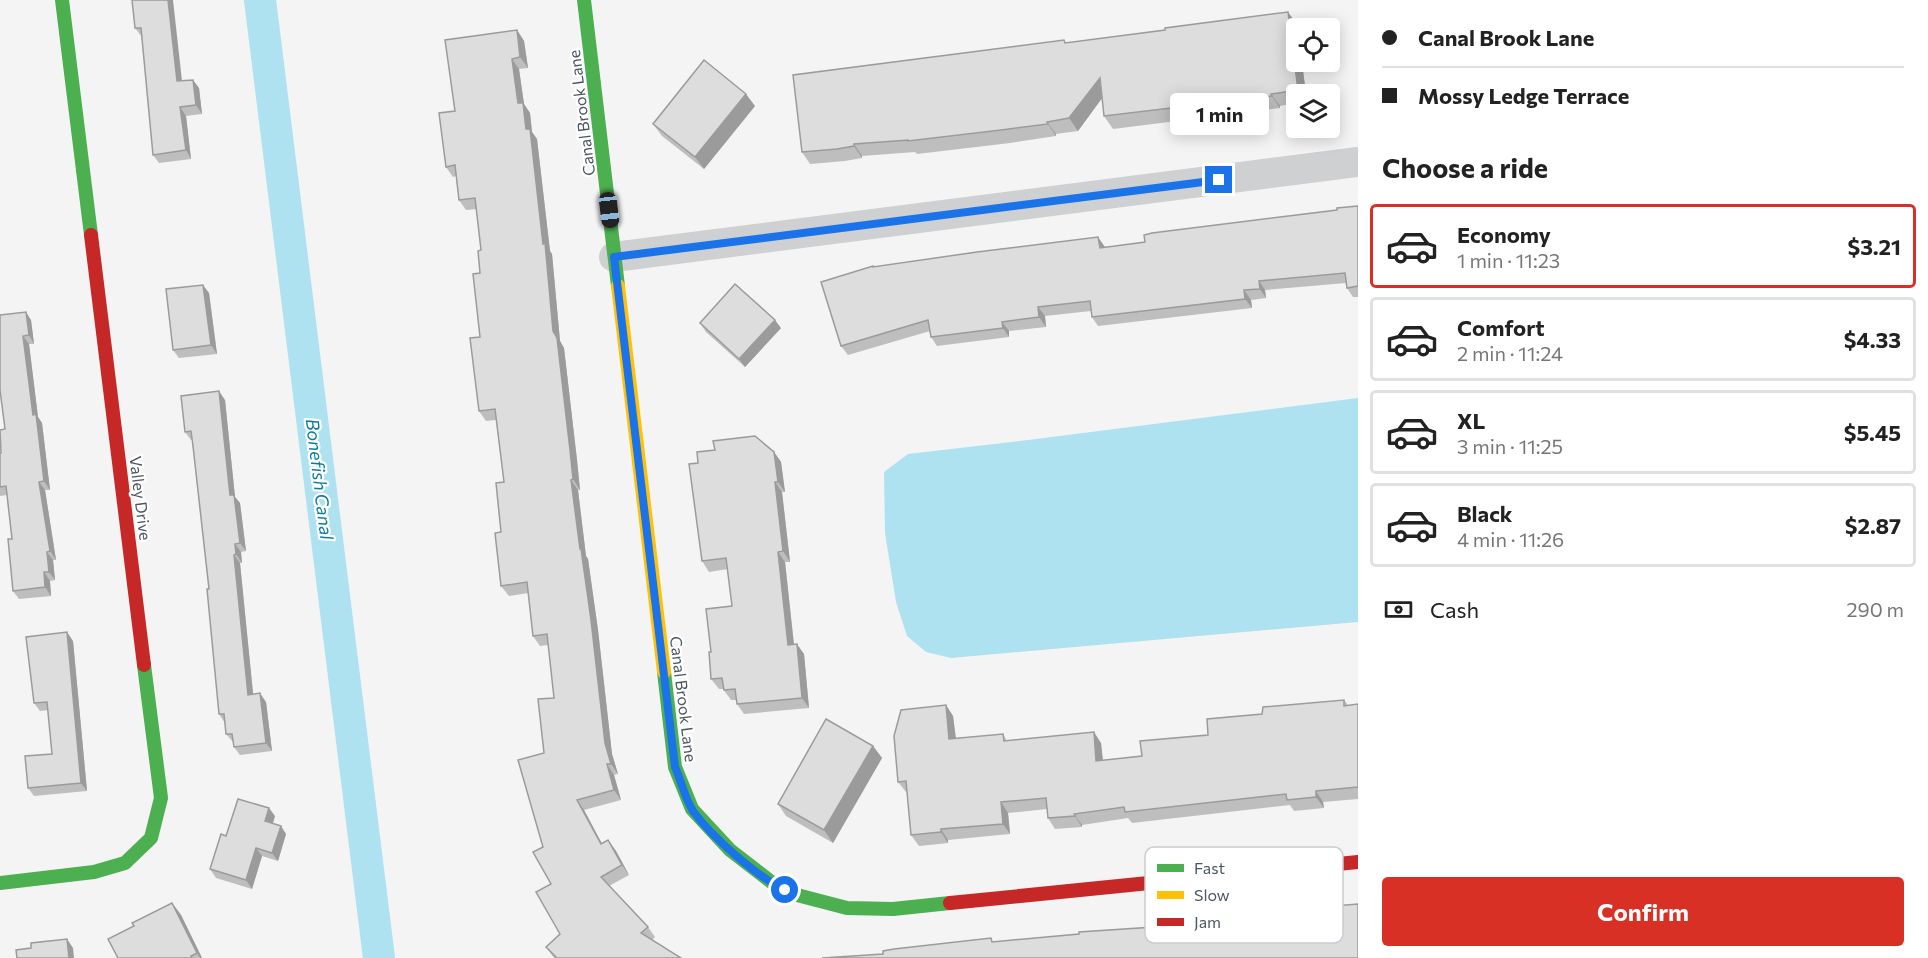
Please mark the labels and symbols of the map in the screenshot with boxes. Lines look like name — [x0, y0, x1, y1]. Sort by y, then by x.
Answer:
street label: Canal Brook Lane — [564, 49, 598, 177]
callout: 1 min — [1170, 93, 1268, 135]
route end — [1205, 166, 1232, 193]
car — [598, 191, 620, 229]
water label: Bonefish Canal — [302, 417, 338, 541]
street label: Valley Drive — [126, 455, 156, 541]
street label: Canal Brook Lane — [667, 635, 701, 763]
legend — [1145, 847, 1343, 943]
text: Fast — [1194, 858, 1225, 877]
route start — [771, 876, 798, 903]
text: Slow — [1194, 885, 1230, 904]
text: Jam — [1194, 912, 1221, 931]

